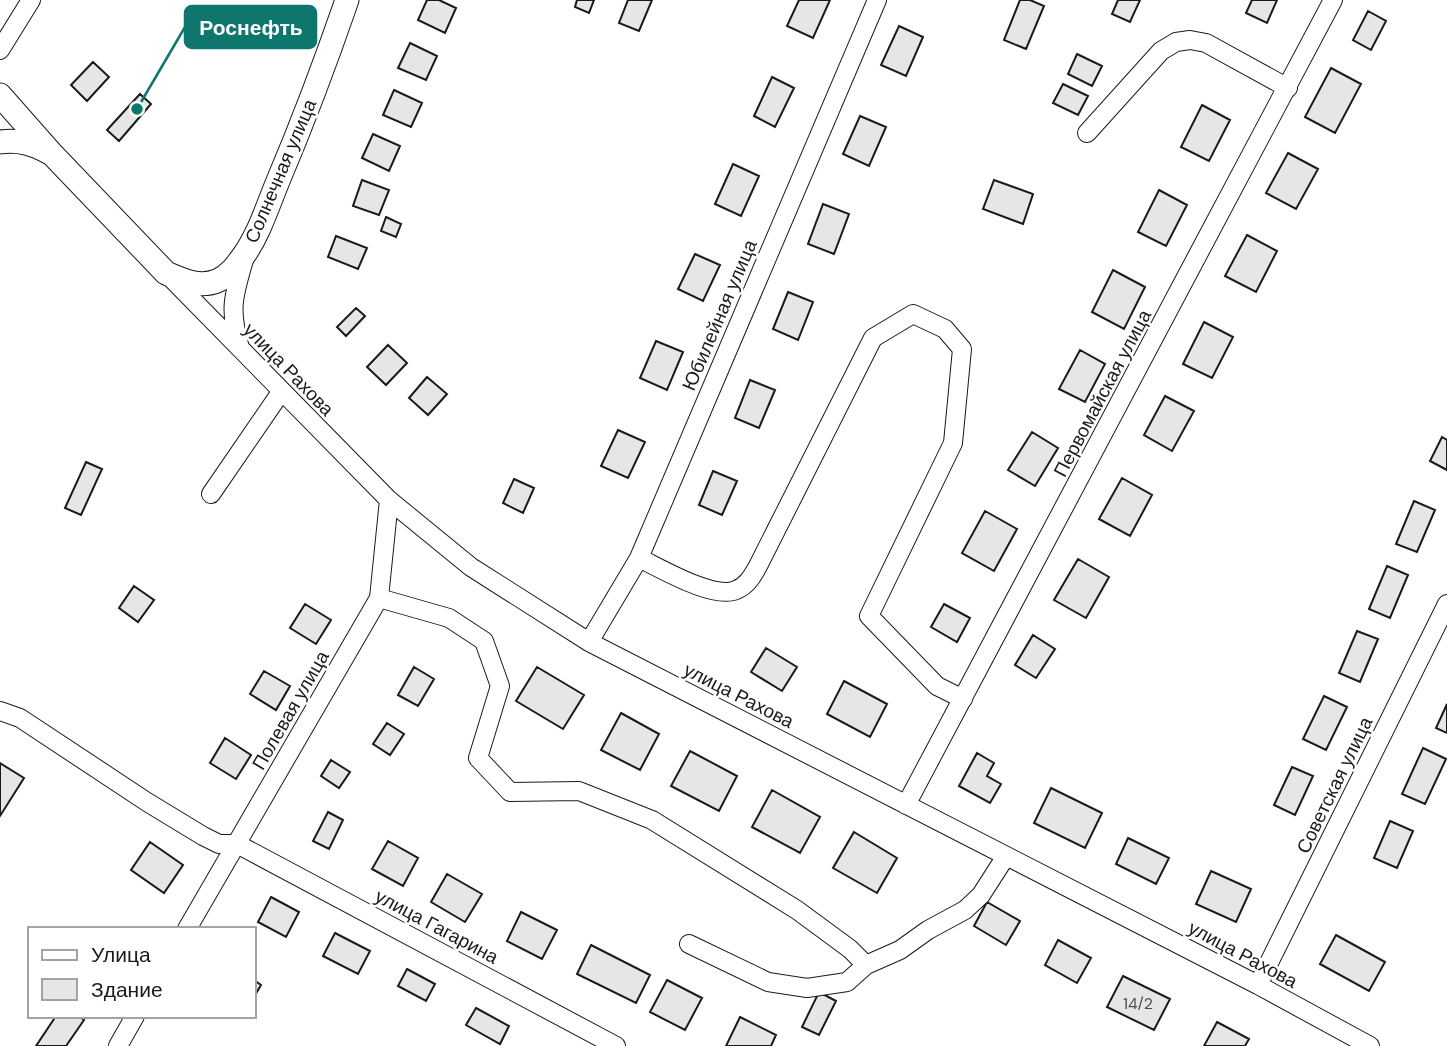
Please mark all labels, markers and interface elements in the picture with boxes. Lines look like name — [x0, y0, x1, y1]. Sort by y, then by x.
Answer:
callout: Роснефть — [185, 6, 316, 48]
text: Роснефть — [199, 14, 303, 42]
street label: Солнечная улица — [239, 95, 322, 247]
street label: Юбилейная улица — [676, 236, 763, 394]
street label: Первомайская улица — [1048, 305, 1157, 481]
street label: улица Рахова — [238, 317, 340, 422]
street label: Полевая улица — [246, 646, 335, 774]
street label: улица Рахова — [680, 657, 798, 734]
street label: Советская улица — [1291, 712, 1379, 858]
street label: улица Гагарина — [371, 883, 503, 970]
street label: улица Рахова — [1184, 915, 1302, 994]
legend — [28, 927, 256, 1018]
text: Улица — [91, 941, 151, 969]
text: Здание — [91, 976, 163, 1004]
house number: 14/2 — [1123, 993, 1153, 1014]

